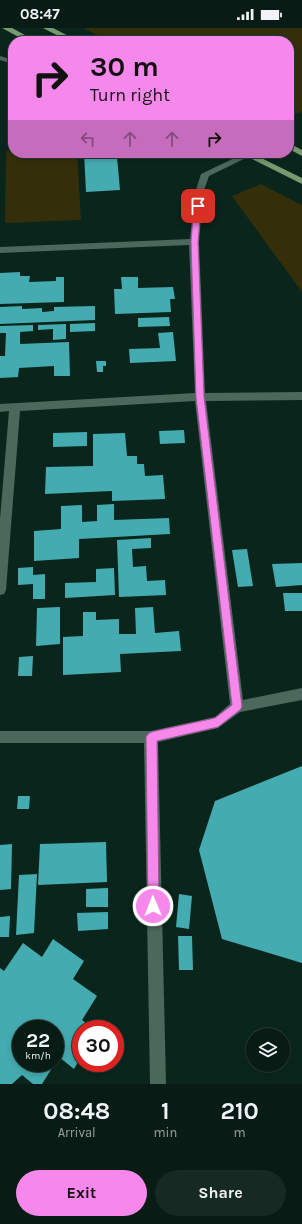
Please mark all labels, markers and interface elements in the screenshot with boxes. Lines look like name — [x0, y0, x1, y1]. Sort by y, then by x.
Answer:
text: 08:47 — [20, 5, 60, 23]
text: 30 m — [90, 50, 159, 83]
icon: right — [24, 52, 76, 104]
text: Turn right — [90, 84, 170, 106]
icon: left — [77, 128, 99, 150]
icon: ahead — [119, 128, 141, 150]
icon: ahead — [161, 128, 183, 150]
icon: right — [203, 128, 225, 150]
pin — [181, 189, 215, 223]
icon: arrive — [187, 195, 209, 217]
position arrow — [132, 885, 174, 927]
speed limit sign: 30 — [72, 1020, 124, 1072]
map controls — [246, 1028, 290, 1072]
button: layers — [246, 1028, 290, 1072]
text: 22 — [26, 1029, 50, 1052]
text: km/h — [25, 1050, 51, 1062]
text: 08:48 — [43, 1097, 110, 1125]
text: 1 — [161, 1097, 170, 1125]
text: 210 — [221, 1097, 259, 1125]
text: Arrival — [58, 1125, 96, 1140]
text: min — [153, 1125, 177, 1140]
text: m — [234, 1125, 246, 1140]
button: Exit — [16, 1170, 147, 1216]
button: Share — [155, 1170, 286, 1216]

